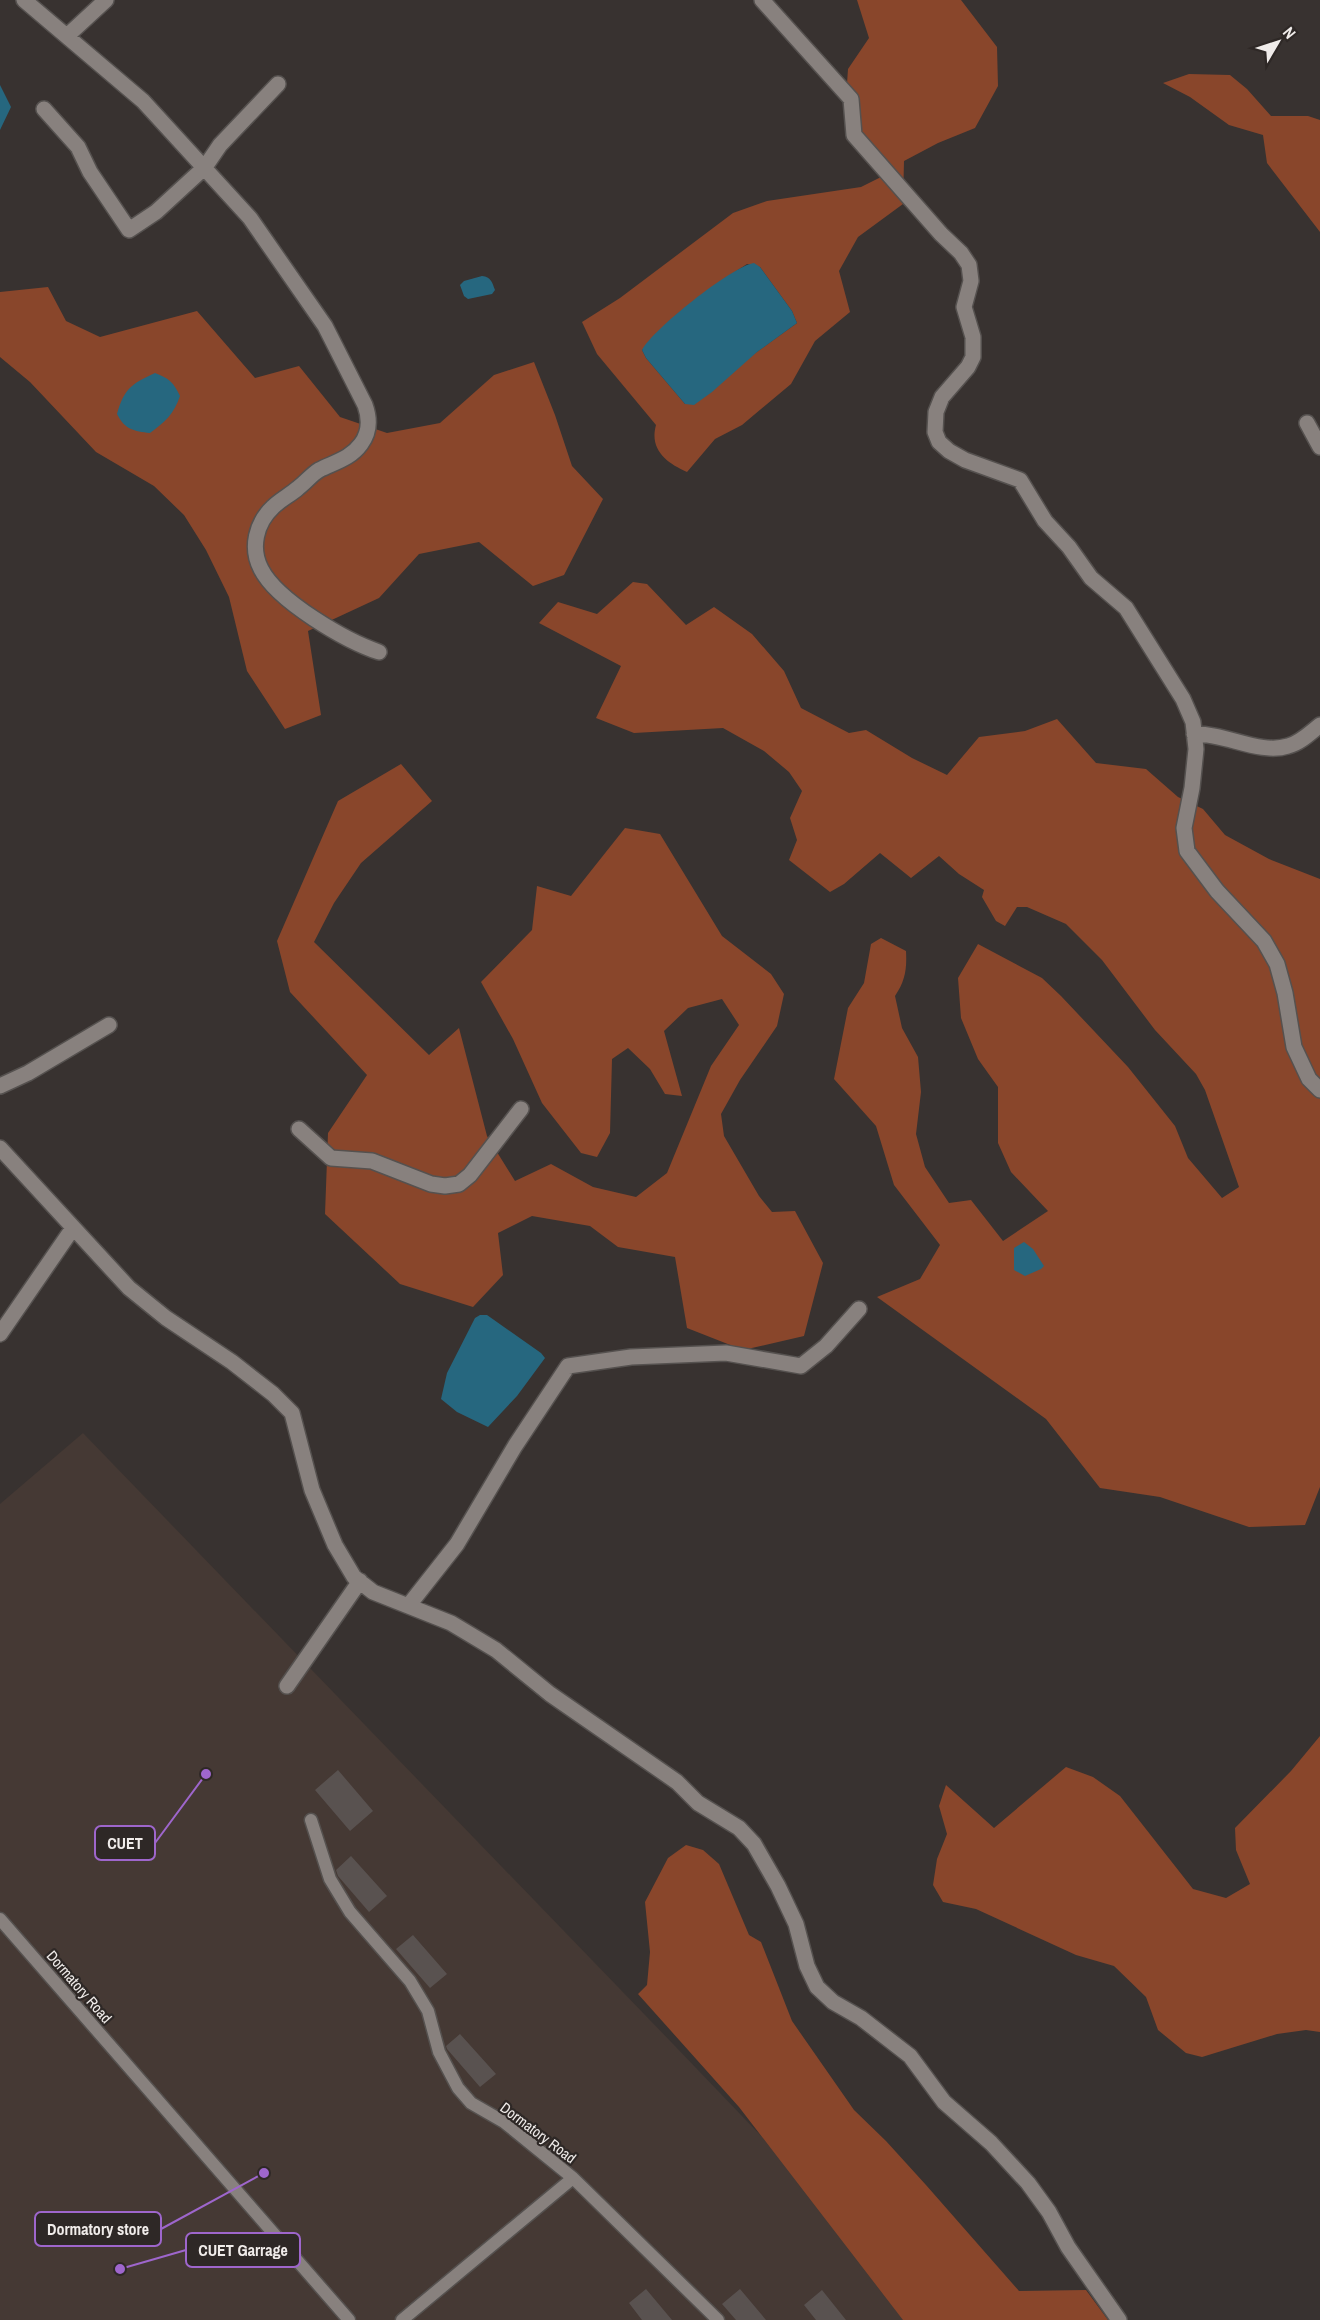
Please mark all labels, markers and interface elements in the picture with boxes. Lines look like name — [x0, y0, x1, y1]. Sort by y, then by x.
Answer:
north arrow — [1248, 12, 1308, 72]
text: N — [1278, 22, 1301, 43]
callout: CUET — [95, 1826, 155, 1860]
text: CUET — [107, 1832, 143, 1854]
street label: Dormatory Road — [42, 1946, 117, 2028]
street label: Dormatory Road — [496, 2097, 581, 2168]
callout: Dormatory store — [35, 2212, 161, 2246]
text: Dormatory store — [47, 2218, 149, 2240]
callout: CUET Garrage — [186, 2233, 300, 2267]
text: CUET Garrage — [198, 2239, 288, 2261]

